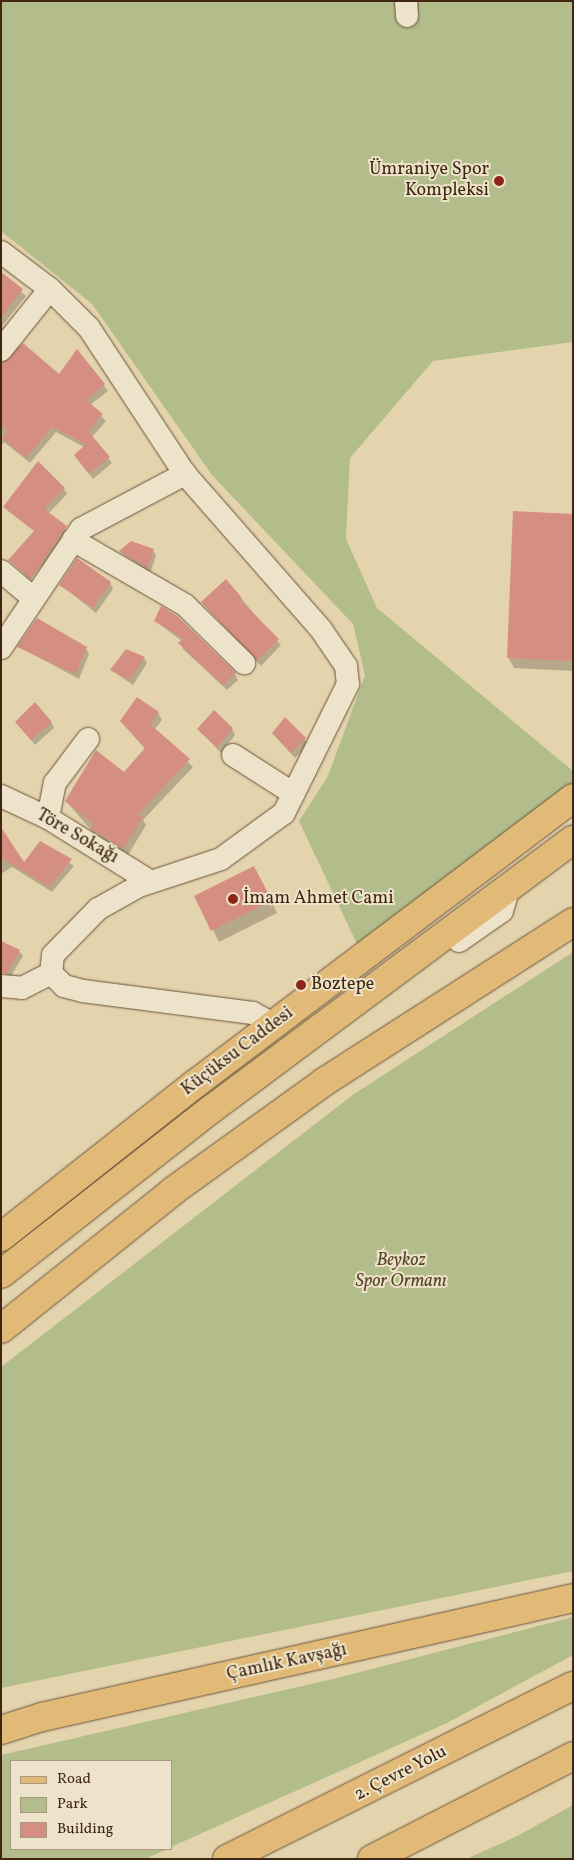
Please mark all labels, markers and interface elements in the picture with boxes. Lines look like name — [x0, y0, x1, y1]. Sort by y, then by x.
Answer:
place label: Ümraniye Spor Kompleksi — [369, 160, 489, 202]
marker: Ümraniye Spor Kompleksi — [493, 175, 505, 187]
street label: Töre Sokağı — [32, 805, 122, 869]
place label: İmam Ahmet Cami — [243, 888, 394, 910]
marker: İmam Ahmet Cami — [227, 893, 239, 905]
place label: Boztepe — [311, 974, 374, 996]
marker: Boztepe — [295, 979, 307, 991]
street label: Küçüksu Caddesi — [178, 1003, 298, 1101]
park label: Beykoz Spor Ormanı — [355, 1251, 447, 1294]
street label: Çamlık Kavşağı — [225, 1640, 349, 1686]
street label: 2. Çevre Yolu — [351, 1741, 451, 1807]
legend — [10, 1760, 172, 1850]
text: Road — [57, 1769, 91, 1790]
text: Park — [57, 1794, 88, 1815]
text: Building — [57, 1819, 113, 1840]

